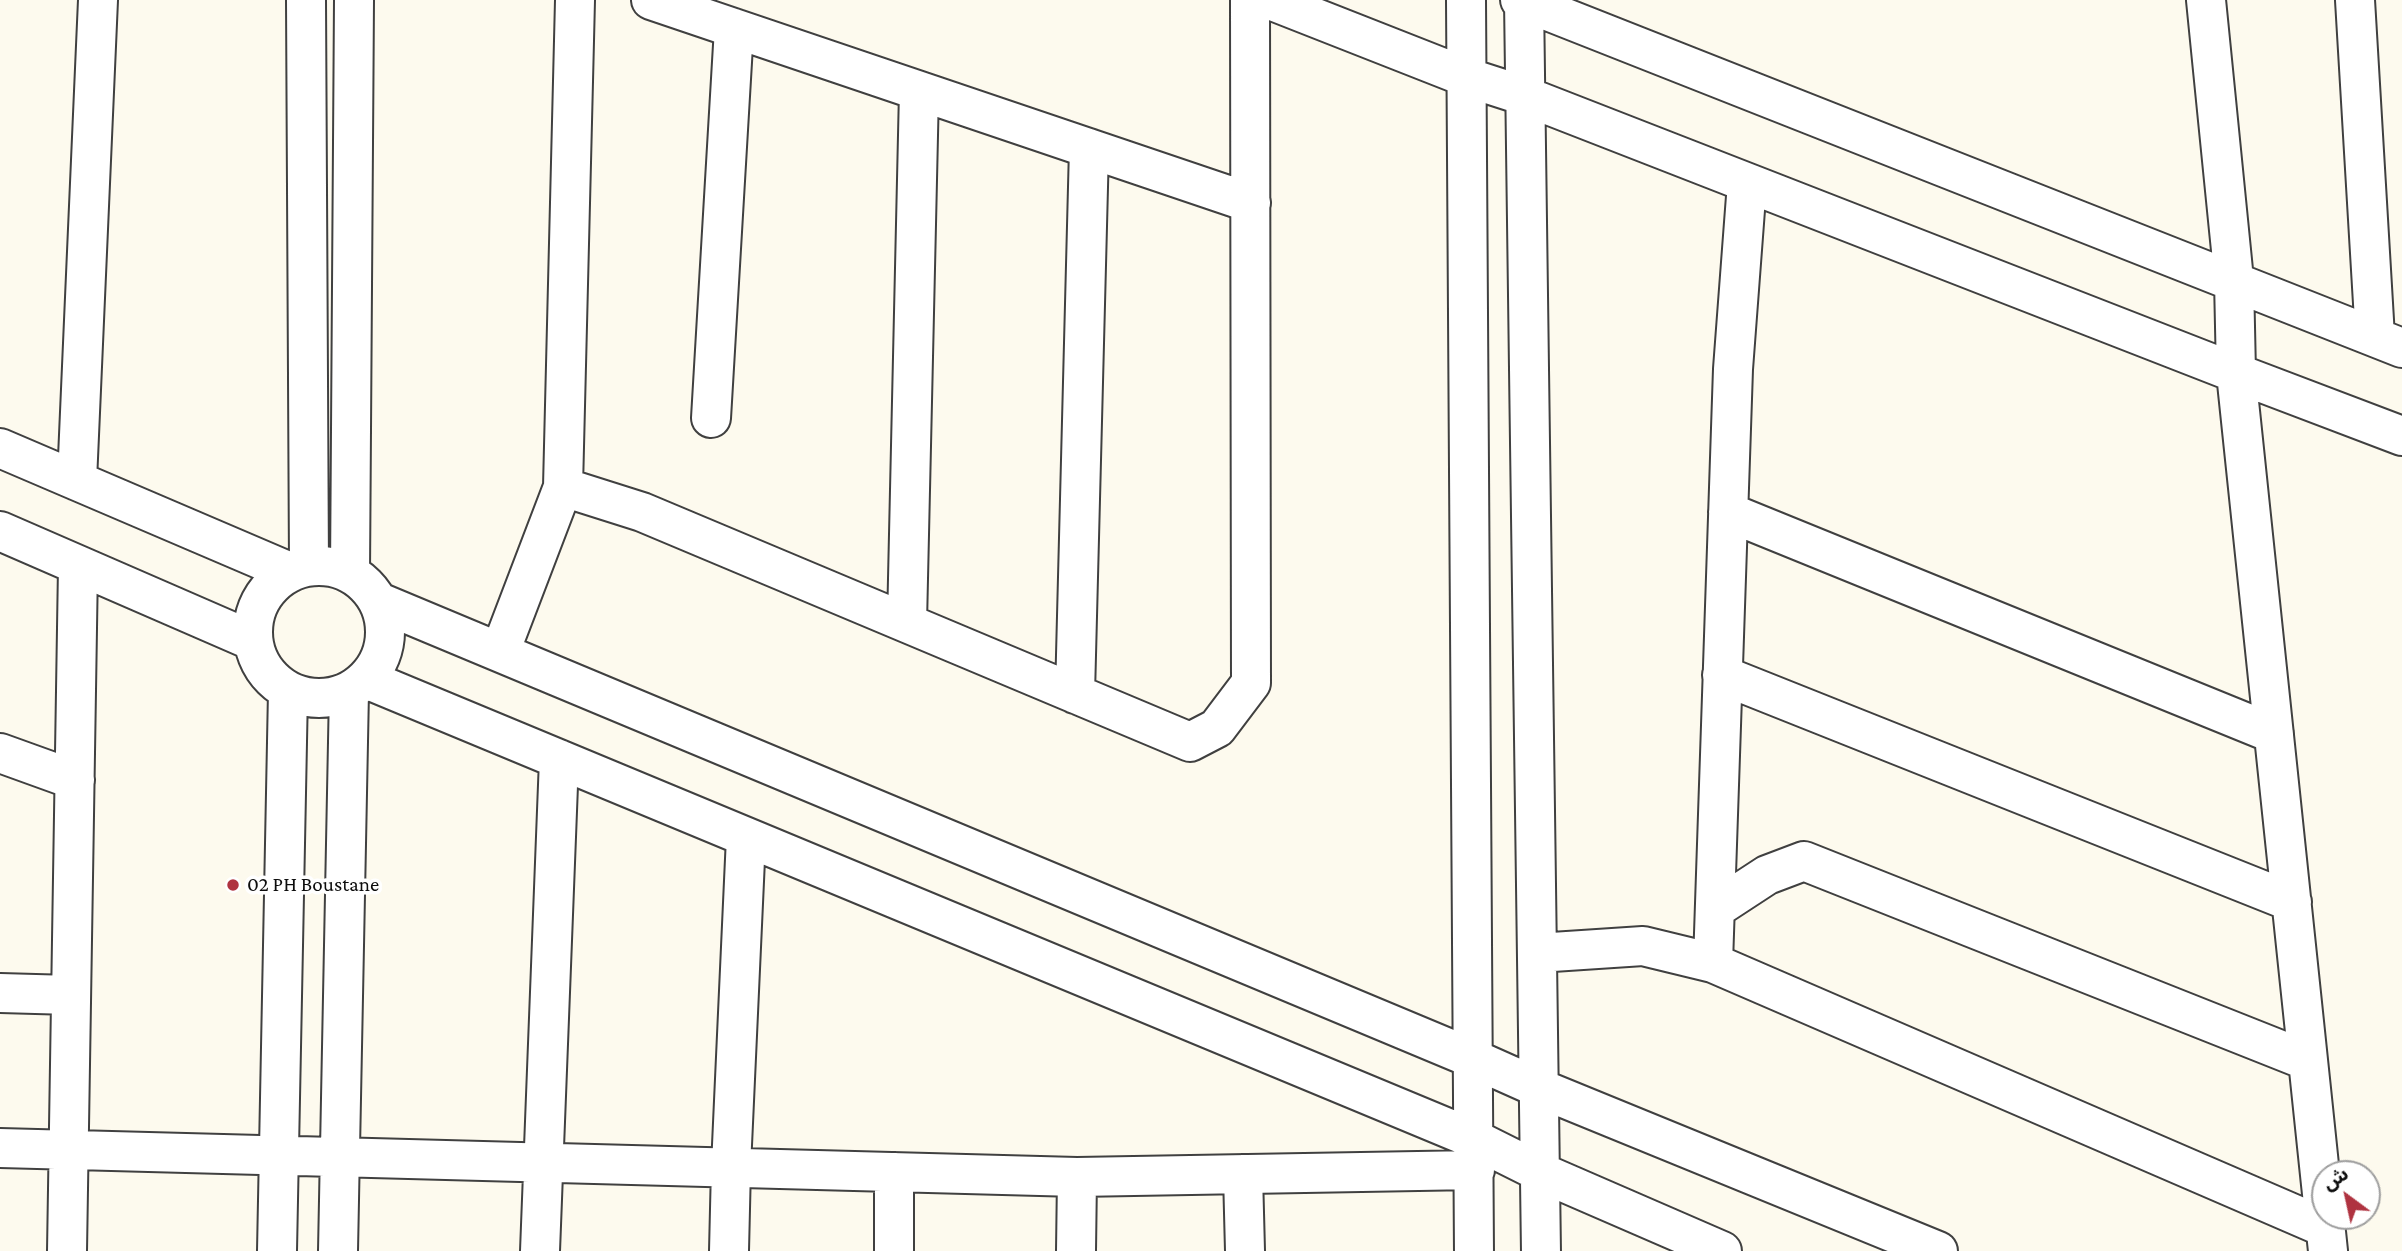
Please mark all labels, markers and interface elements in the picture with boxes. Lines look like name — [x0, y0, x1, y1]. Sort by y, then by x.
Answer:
place label: 02 PH Boustane — [247, 872, 379, 898]
marker: 02 PH Boustane — [225, 877, 241, 893]
north arrow — [2311, 1160, 2381, 1230]
text: ش — [2319, 1163, 2352, 1195]

